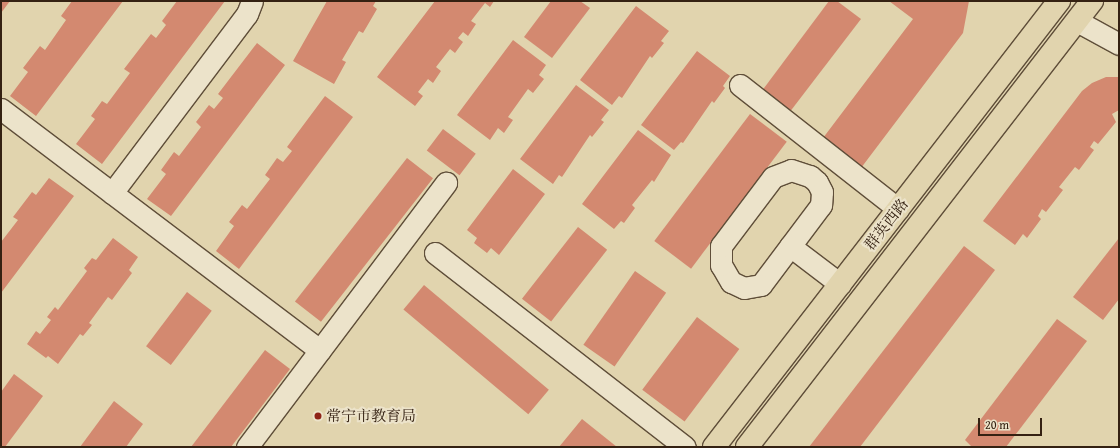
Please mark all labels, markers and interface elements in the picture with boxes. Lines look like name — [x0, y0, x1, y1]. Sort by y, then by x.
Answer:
street label: 群英西路 — [860, 195, 912, 253]
place label: 常宁市教育局 — [326, 407, 416, 425]
scale bar — [980, 410, 1044, 436]
marker: 常宁市教育局 — [313, 411, 323, 421]
text: 20 m — [985, 416, 1009, 433]

